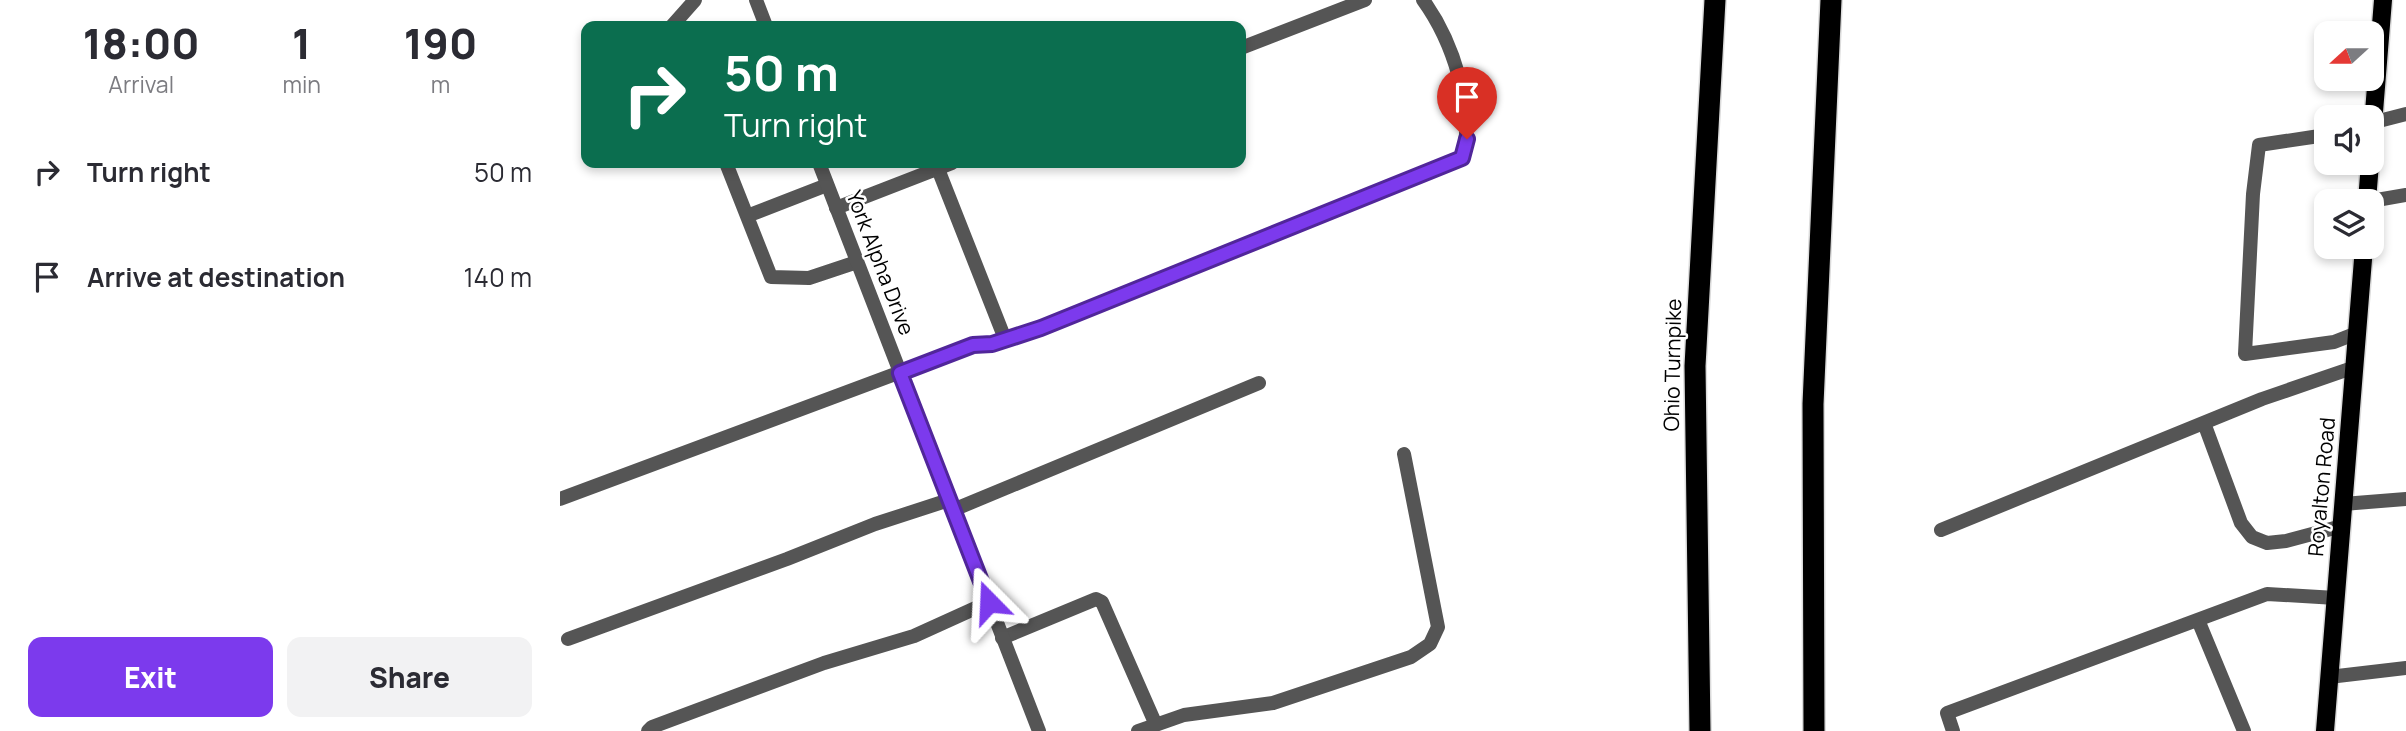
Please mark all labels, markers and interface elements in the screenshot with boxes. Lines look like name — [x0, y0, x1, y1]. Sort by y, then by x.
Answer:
text: 18:00 — [83, 14, 200, 72]
text: 1 — [292, 14, 311, 72]
text: 190 — [404, 14, 477, 72]
north arrow — [2314, 21, 2384, 91]
map controls — [2314, 21, 2384, 259]
text: 50 m — [724, 39, 839, 106]
icon: right — [609, 49, 700, 140]
pin — [1437, 67, 1497, 139]
text: Arrival — [108, 68, 174, 100]
text: min — [282, 68, 321, 100]
text: m — [431, 68, 450, 100]
icon: arrive — [1448, 78, 1486, 116]
text: Turn right — [724, 103, 867, 147]
button: sound — [2314, 105, 2384, 175]
icon: right — [28, 153, 66, 191]
text: Turn right — [87, 154, 211, 190]
text: 50 m — [474, 154, 532, 190]
street label: York Alpha Drive — [841, 186, 921, 339]
button: layers — [2314, 189, 2384, 259]
icon: arrive — [28, 258, 66, 296]
text: Arrive at destination — [87, 259, 345, 295]
text: 140 m — [463, 259, 532, 295]
street label: Ohio Turnpike — [1657, 298, 1687, 432]
street label: Royalton Road — [2301, 416, 2341, 558]
position arrow — [952, 565, 1026, 639]
button: Exit — [28, 637, 273, 717]
button: Share — [287, 637, 532, 717]

